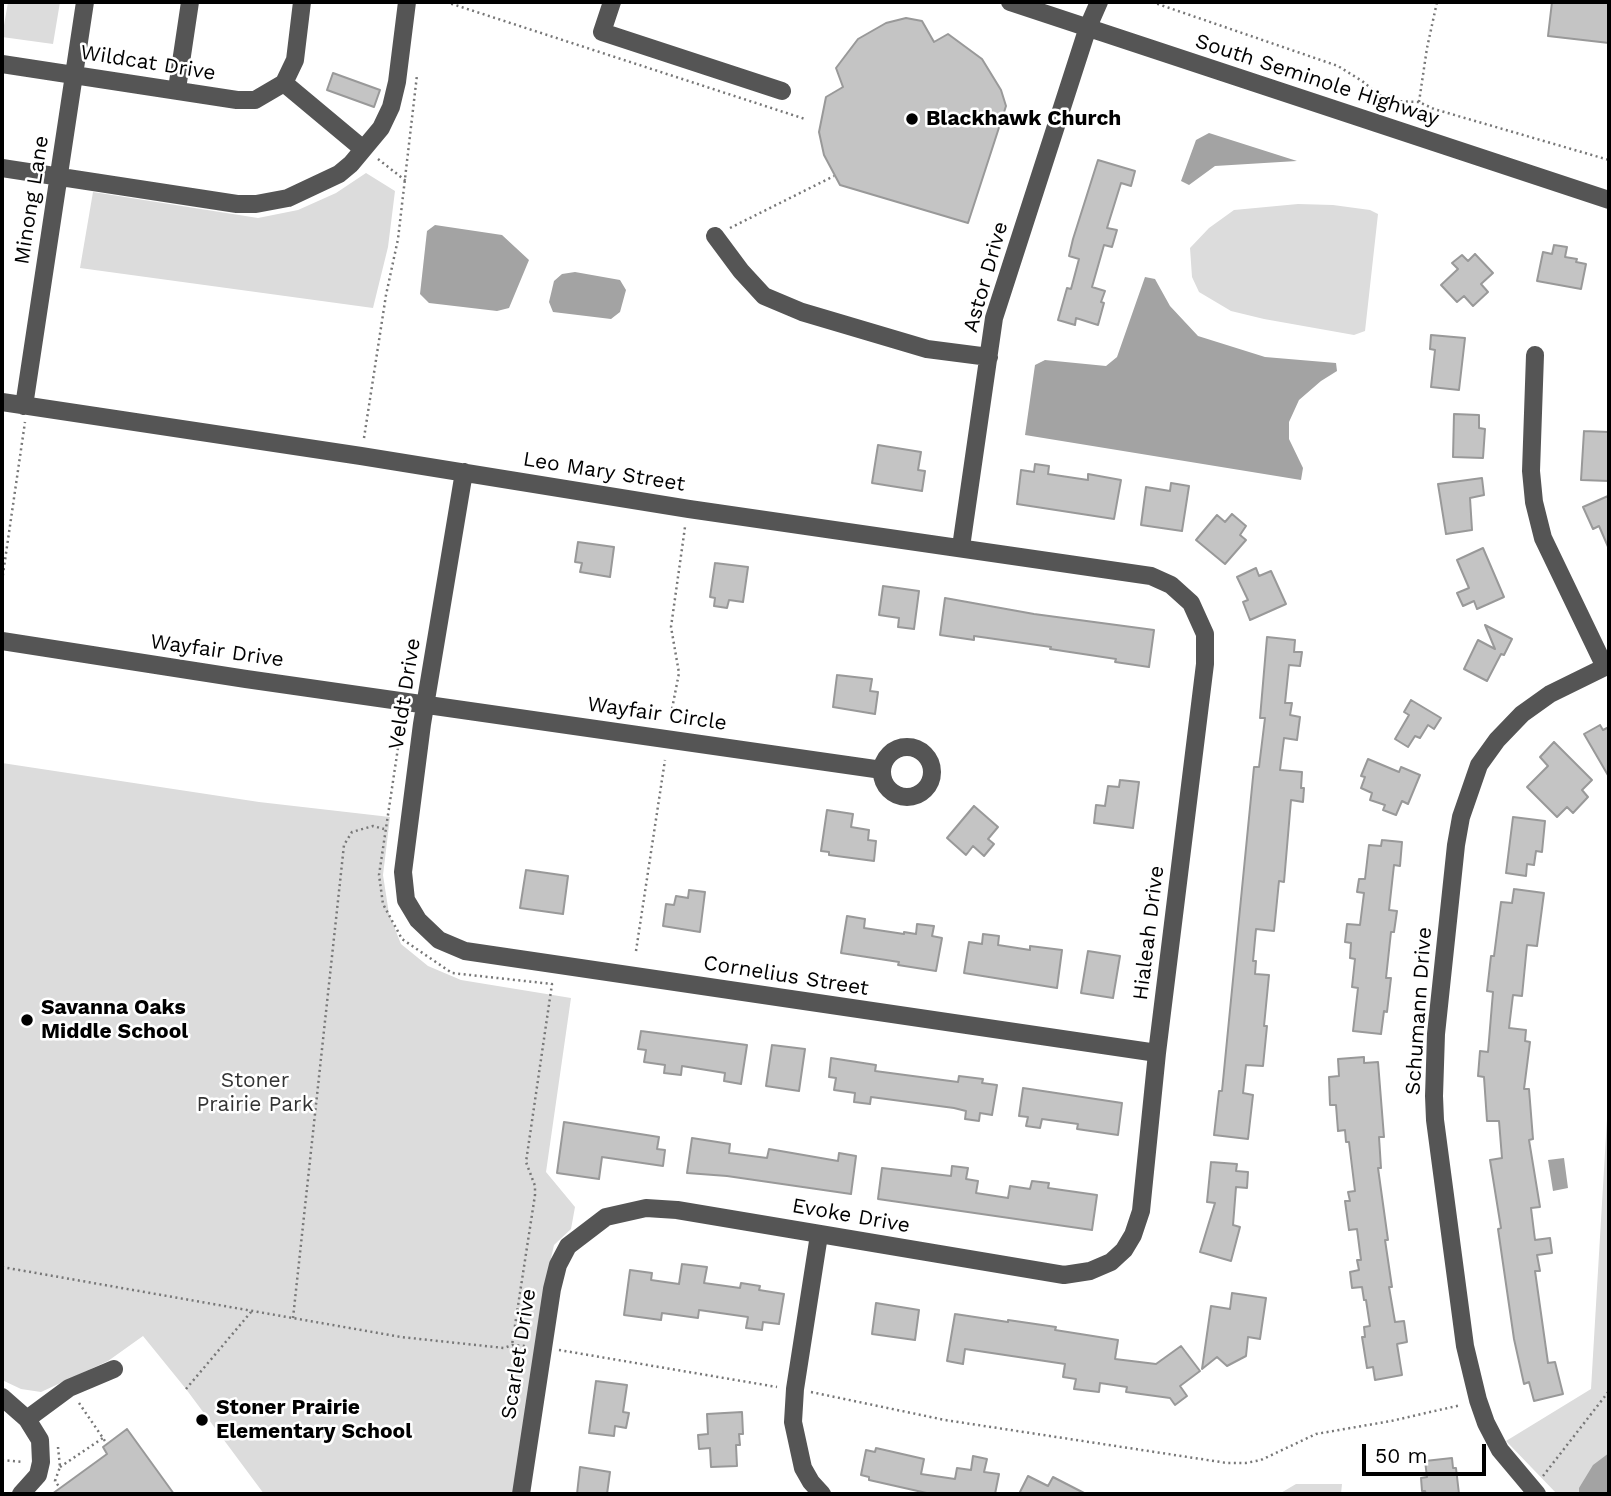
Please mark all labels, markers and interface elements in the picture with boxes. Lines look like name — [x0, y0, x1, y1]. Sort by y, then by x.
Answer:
street label: South Seminole Highway — [1192, 29, 1442, 131]
street label: Wildcat Drive — [78, 40, 218, 86]
place label: Blackhawk Church — [926, 106, 1121, 132]
marker: Blackhawk Church — [904, 111, 920, 127]
street label: Minong Lane — [9, 134, 55, 266]
street label: Astor Drive — [958, 219, 1014, 335]
street label: Leo Mary Street — [521, 447, 687, 497]
street label: Wayfair Drive — [149, 629, 285, 673]
street label: Veldt Drive — [384, 636, 426, 752]
street label: Wayfair Circle — [586, 692, 728, 736]
street label: Hialeah Drive — [1128, 864, 1170, 1002]
street label: Schumann Drive — [1401, 926, 1437, 1096]
street label: Cornelius Street — [702, 950, 870, 1002]
place label: Savanna Oaks Middle School — [41, 995, 188, 1045]
marker: Savanna Oaks Middle School — [19, 1012, 35, 1028]
park label: Stoner Prairie Park — [196, 1068, 314, 1118]
street label: Evoke Drive — [790, 1193, 912, 1239]
street label: Scarlet Drive — [496, 1287, 542, 1421]
place label: Stoner Prairie Elementary School — [216, 1395, 412, 1445]
marker: Stoner Prairie Elementary School — [194, 1412, 210, 1428]
scale bar — [1366, 1430, 1490, 1474]
text: 50 m — [1375, 1443, 1427, 1468]

